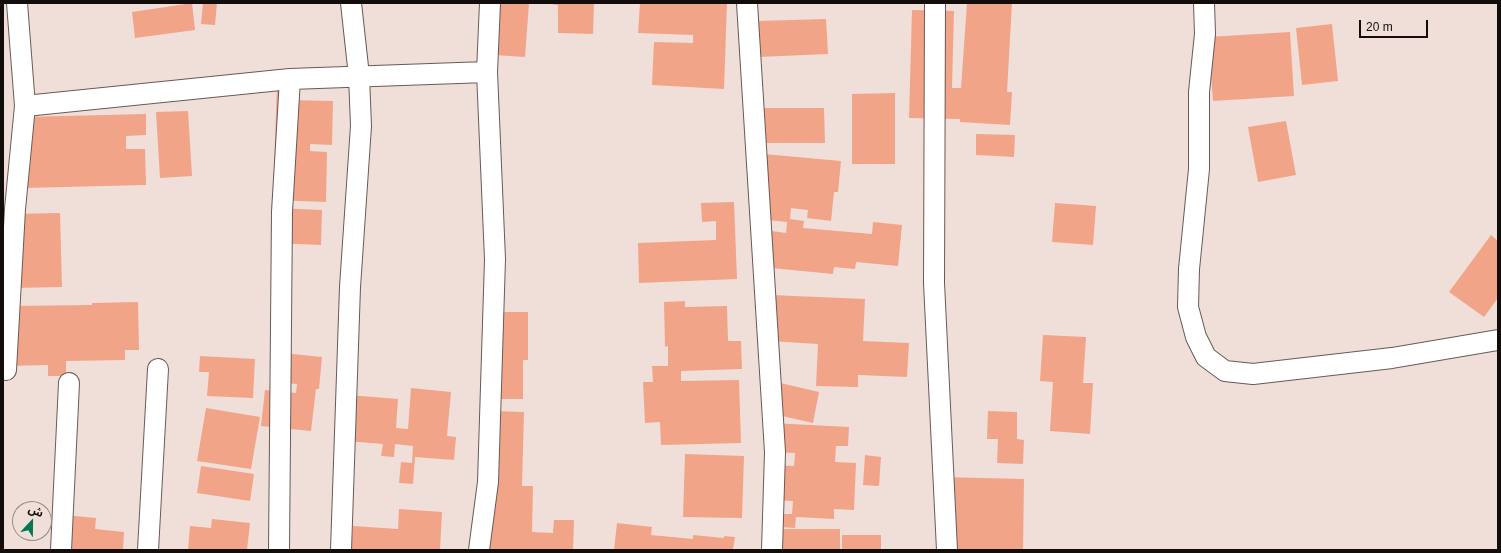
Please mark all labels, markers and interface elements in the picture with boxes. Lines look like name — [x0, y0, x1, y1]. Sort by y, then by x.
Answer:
scale bar — [1361, 12, 1430, 38]
text: 20 m — [1366, 20, 1393, 34]
north arrow — [12, 501, 52, 541]
text: ش — [27, 502, 45, 519]

